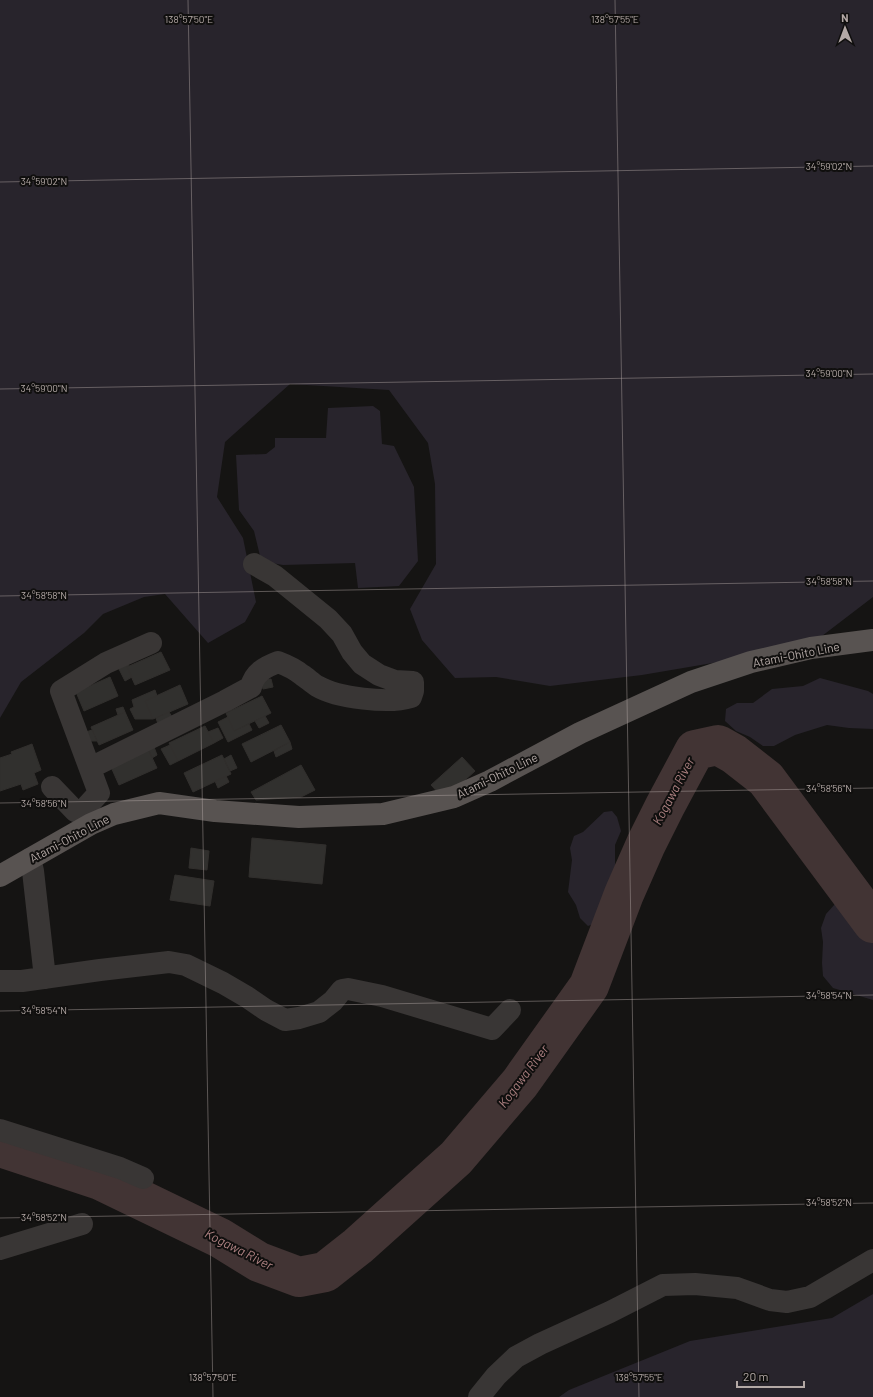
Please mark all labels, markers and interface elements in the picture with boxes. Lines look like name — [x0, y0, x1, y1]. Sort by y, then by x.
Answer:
north arrow — [825, 8, 865, 48]
text: N — [841, 11, 849, 24]
text: 138°57'50"E — [165, 13, 213, 25]
text: 138°57'55"E — [591, 13, 639, 25]
text: 34°59'02"N — [806, 160, 852, 172]
text: 34°59'02"N — [21, 175, 67, 187]
text: 34°59'00"N — [806, 367, 852, 379]
text: 34°59'00"N — [21, 382, 67, 394]
text: 34°58'58"N — [806, 575, 852, 587]
text: 34°58'58"N — [21, 589, 67, 601]
street label: Atami-Ohito Line — [751, 639, 841, 669]
street label: Atami-Ohito Line — [454, 749, 540, 801]
water label: Kogawa River — [649, 754, 698, 828]
text: 34°58'56"N — [806, 782, 852, 794]
text: 34°58'56"N — [21, 797, 67, 809]
street label: Atami-Ohito Line — [27, 811, 111, 865]
text: 34°58'54"N — [806, 989, 852, 1001]
text: 34°58'54"N — [21, 1004, 67, 1016]
water label: Kogawa River — [494, 1041, 552, 1110]
text: 34°58'52"N — [806, 1196, 852, 1208]
text: 34°58'52"N — [21, 1211, 67, 1223]
water label: Kogawa River — [202, 1225, 276, 1273]
scale bar — [737, 1363, 804, 1389]
text: 20 m — [743, 1369, 769, 1383]
text: 138°57'50"E — [189, 1371, 237, 1383]
text: 138°57'55"E — [615, 1371, 663, 1383]

